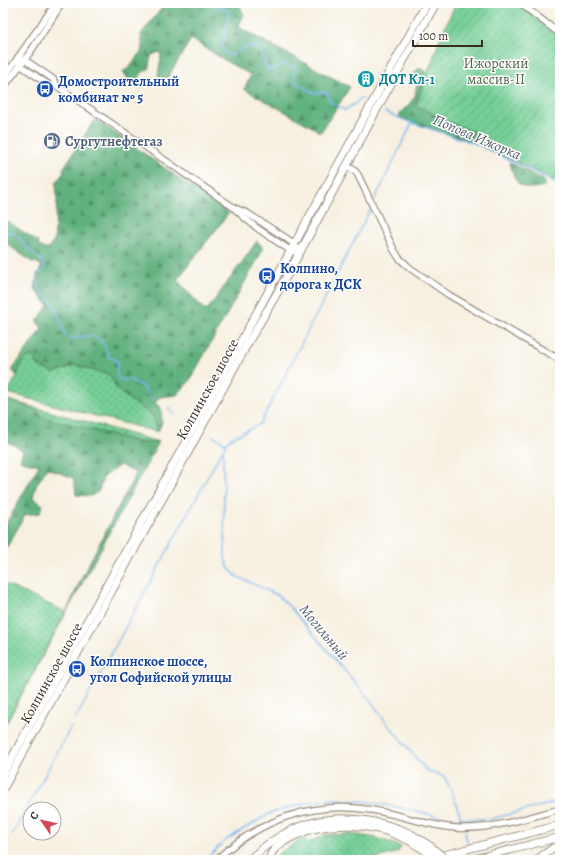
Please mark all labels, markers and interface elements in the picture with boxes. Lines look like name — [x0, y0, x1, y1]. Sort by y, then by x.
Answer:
scale bar — [413, 22, 482, 48]
text: 100 m — [419, 28, 448, 44]
park label: Ижорский массив-II — [464, 54, 528, 89]
building icon: ДОТ Кл-1 — [356, 69, 376, 89]
place label: ДОТ Кл-1 — [379, 70, 435, 89]
place label: Домостроительный комбинат № 5 — [58, 72, 179, 107]
bus stop icon: Домостроительный комбинат № 5 — [35, 79, 55, 99]
water label: Попова Ижорка — [430, 110, 524, 164]
fuel station icon: Сургутнефтегаз — [42, 131, 62, 151]
place label: Сургутнефтегаз — [65, 132, 162, 151]
place label: Колпино, дорога к ДСК — [279, 259, 362, 294]
bus stop icon: Колпино, дорога к ДСК — [257, 266, 277, 286]
street label: Колпинское шоссе — [172, 335, 243, 443]
water label: Могильный — [295, 600, 354, 664]
street label: Колпинское шоссе — [16, 619, 87, 727]
place label: Колпинское шоссе, угол Софийской улицы — [89, 652, 232, 687]
bus stop icon: Колпинское шоссе, угол Софийской улицы — [67, 659, 87, 679]
north arrow — [22, 801, 62, 841]
text: С — [26, 809, 42, 823]

